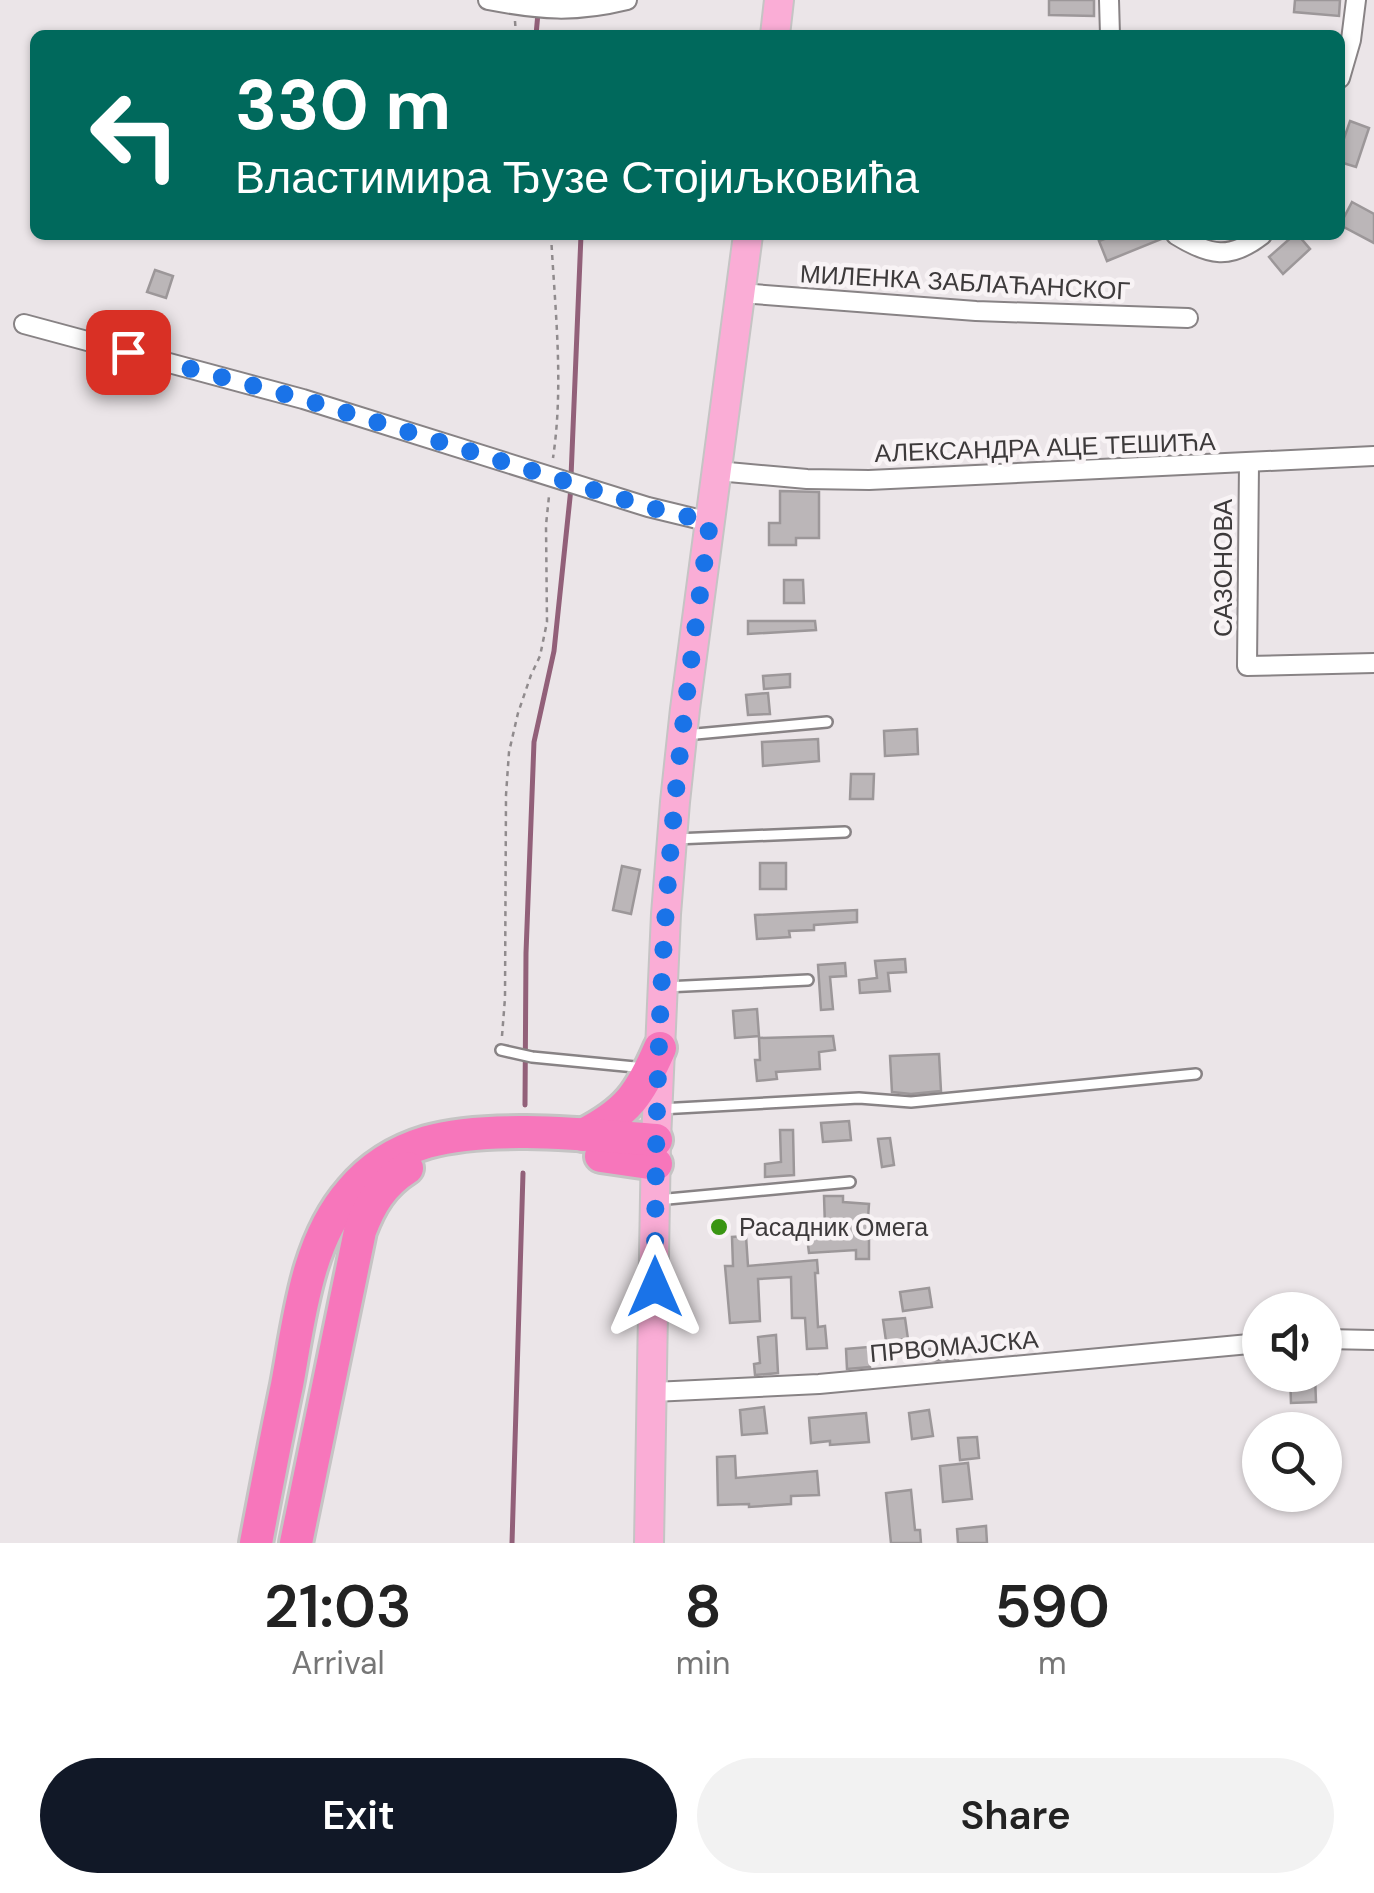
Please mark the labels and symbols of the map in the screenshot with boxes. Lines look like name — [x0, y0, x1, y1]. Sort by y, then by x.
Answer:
street label: МИЛЕНКА ЗАБЛАЋАНСКОГ — [799, 257, 1131, 308]
pin — [86, 310, 171, 395]
street label: АЛЕКСАНДРА АЦЕ ТЕШИЋА — [874, 425, 1217, 470]
street label: САЗОНОВА — [1207, 499, 1240, 637]
place label: Расадник Омега — [739, 1211, 928, 1244]
marker: Расадник Омега — [708, 1216, 730, 1238]
position arrow — [603, 1235, 707, 1339]
street label: ПРВОМАЈСКА — [868, 1323, 1040, 1370]

